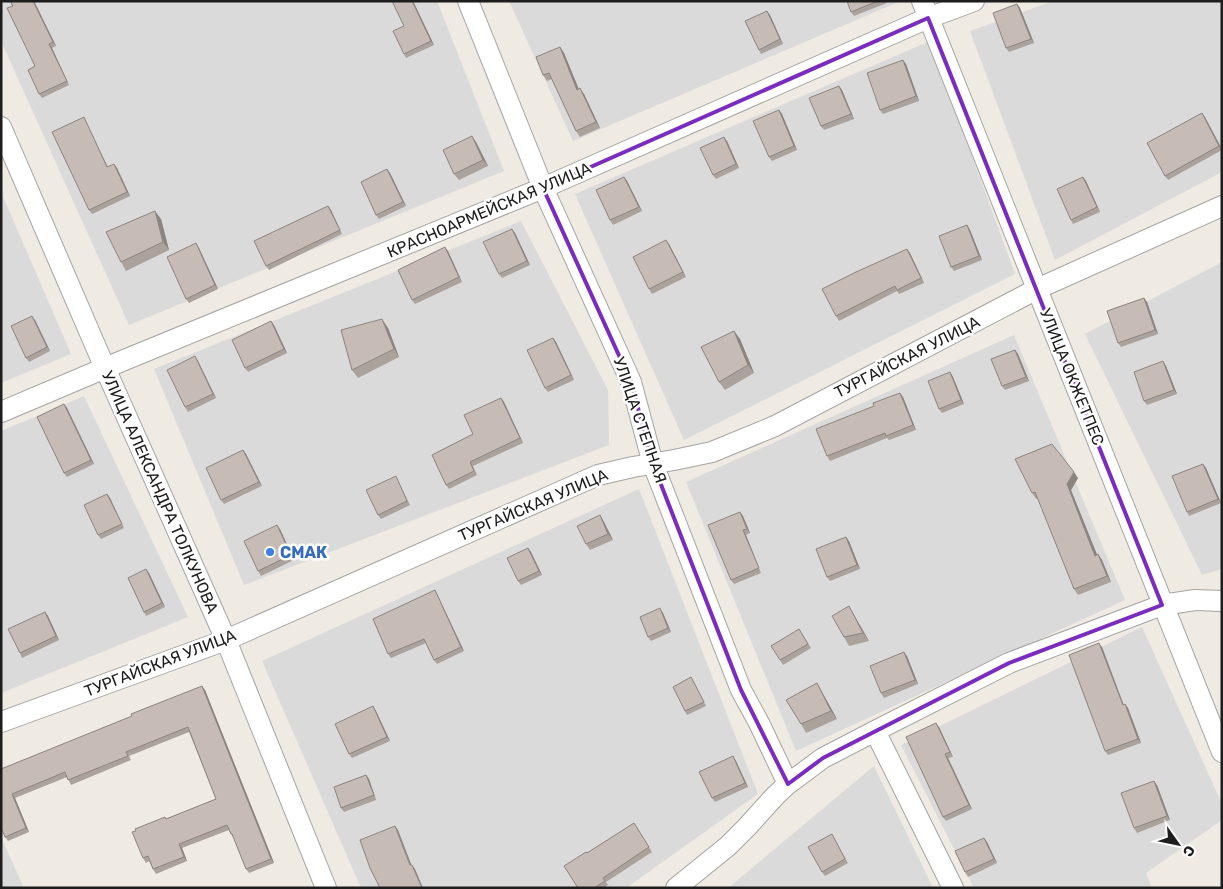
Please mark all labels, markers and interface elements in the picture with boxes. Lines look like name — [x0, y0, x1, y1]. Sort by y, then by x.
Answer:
street label: КРАСНОАРМЕЙСКАЯ УЛИЦА — [384, 158, 594, 262]
street label: УЛИЦА ОКЖЕТПЕС — [1036, 306, 1108, 448]
street label: ТУРГАЙСКАЯ УЛИЦА — [831, 312, 983, 402]
street label: УЛИЦА СТЕПНАЯ — [609, 354, 671, 486]
street label: УЛИЦА АЛЕКСАНДРА ТОЛКУНОВА — [98, 368, 222, 616]
street label: ТУРГАЙСКАЯ УЛИЦА — [455, 465, 611, 545]
place label: СМАК — [280, 543, 327, 562]
marker: СМАК — [264, 546, 276, 558]
street label: ТУРГАЙСКАЯ УЛИЦА — [82, 625, 239, 701]
north arrow — [1153, 819, 1203, 869]
text: С — [1179, 842, 1198, 860]

